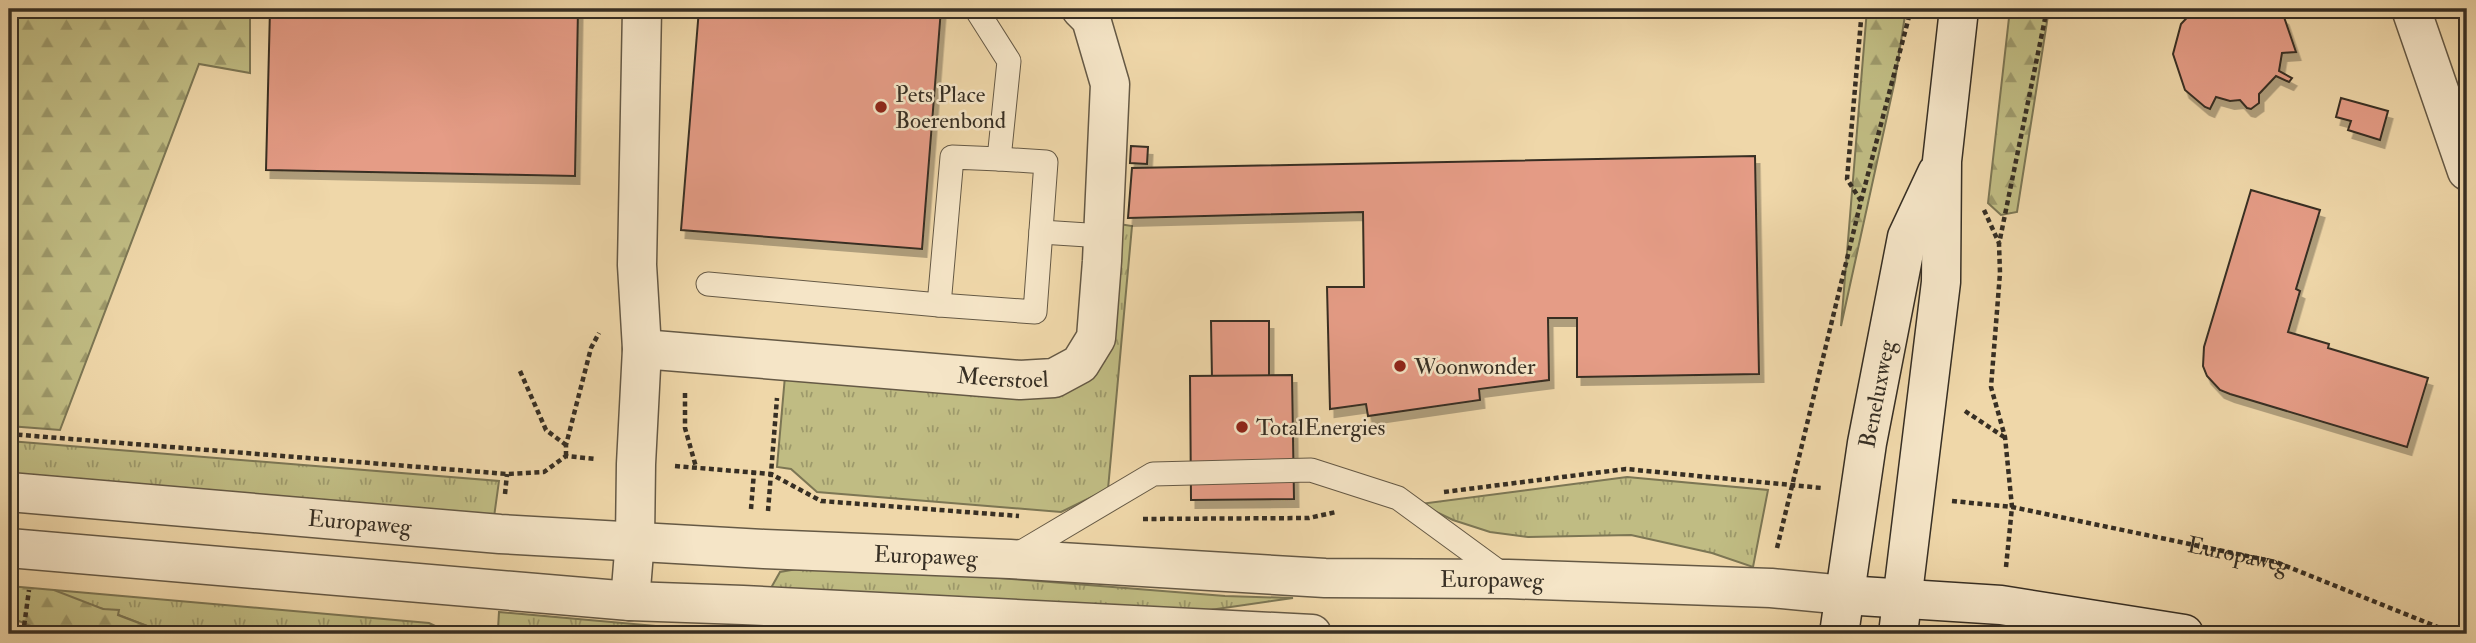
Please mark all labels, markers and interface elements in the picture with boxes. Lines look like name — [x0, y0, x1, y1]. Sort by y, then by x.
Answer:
place label: Pets Place Boerenbond — [895, 80, 1006, 135]
marker: Pets Place Boerenbond — [873, 99, 889, 115]
street label: Beneluxweg — [1852, 337, 1902, 450]
place label: Woonwonder — [1413, 352, 1536, 381]
marker: Woonwonder — [1392, 358, 1408, 374]
street label: Meerstoel — [956, 361, 1049, 395]
place label: TotalEnergies — [1256, 413, 1385, 442]
marker: TotalEnergies — [1234, 419, 1250, 435]
street label: Europaweg — [307, 504, 413, 541]
street label: Europaweg — [2185, 530, 2295, 581]
street label: Europaweg — [873, 539, 979, 573]
street label: Europaweg — [1440, 565, 1545, 595]

